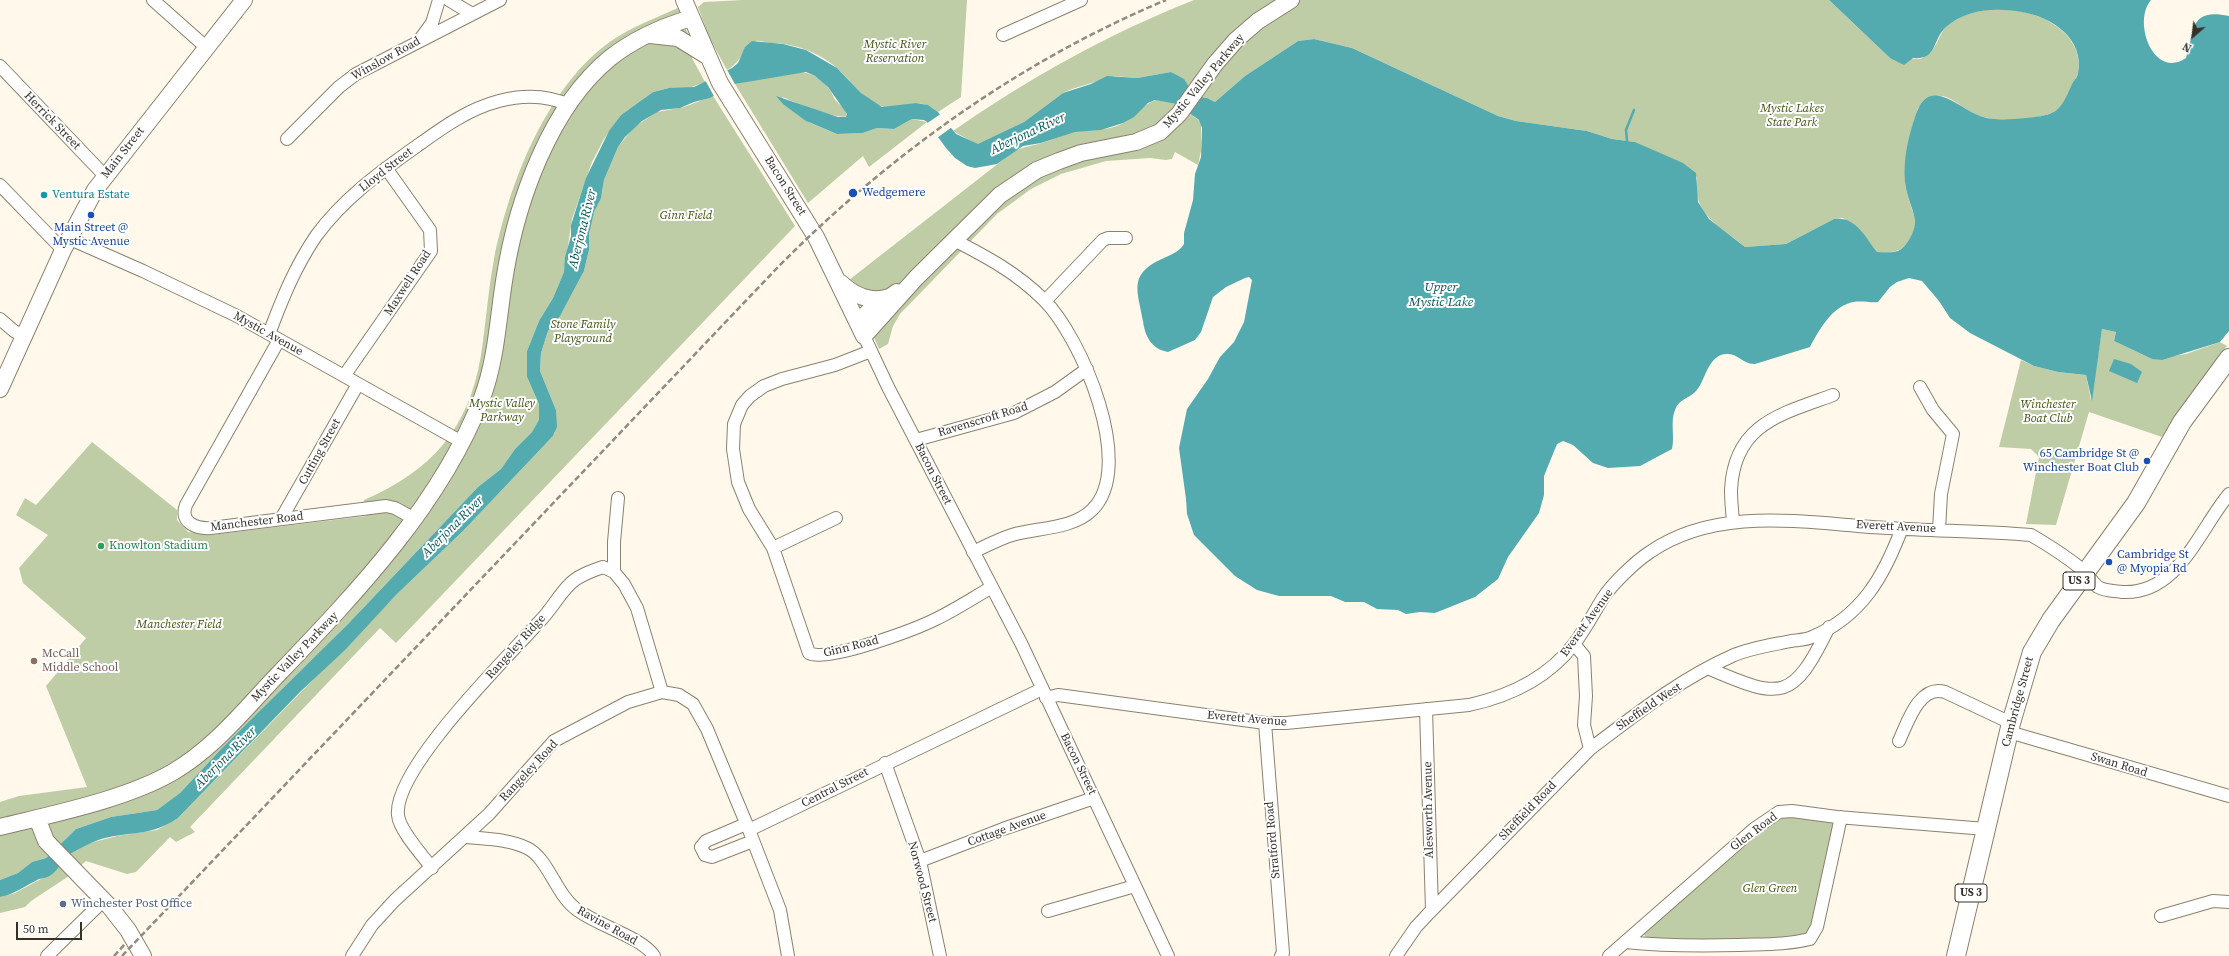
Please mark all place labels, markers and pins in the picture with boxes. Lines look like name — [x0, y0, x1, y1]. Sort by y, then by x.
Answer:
place label: Wedgemere — [862, 186, 926, 200]
marker: Wedgemere — [847, 187, 859, 199]
place label: Ventura Estate — [52, 188, 130, 202]
marker: Ventura Estate — [39, 190, 49, 200]
marker: Main Street @ Mystic Avenue — [86, 210, 96, 220]
place label: Main Street @ Mystic Avenue — [52, 221, 130, 249]
place label: 65 Cambridge St @ Winchester Boat Club — [2023, 447, 2139, 475]
marker: 65 Cambridge St @ Winchester Boat Club — [2142, 456, 2152, 466]
place label: Knowlton Stadium — [109, 539, 208, 553]
marker: Knowlton Stadium — [96, 541, 106, 551]
place label: Cambridge St @ Myopia Rd — [2117, 548, 2189, 576]
marker: Cambridge St @ Myopia Rd — [2104, 557, 2114, 567]
place label: McCall Middle School — [42, 647, 118, 675]
marker: McCall Middle School — [29, 656, 39, 666]
place label: Winchester Post Office — [71, 897, 192, 911]
marker: Winchester Post Office — [58, 899, 68, 909]

